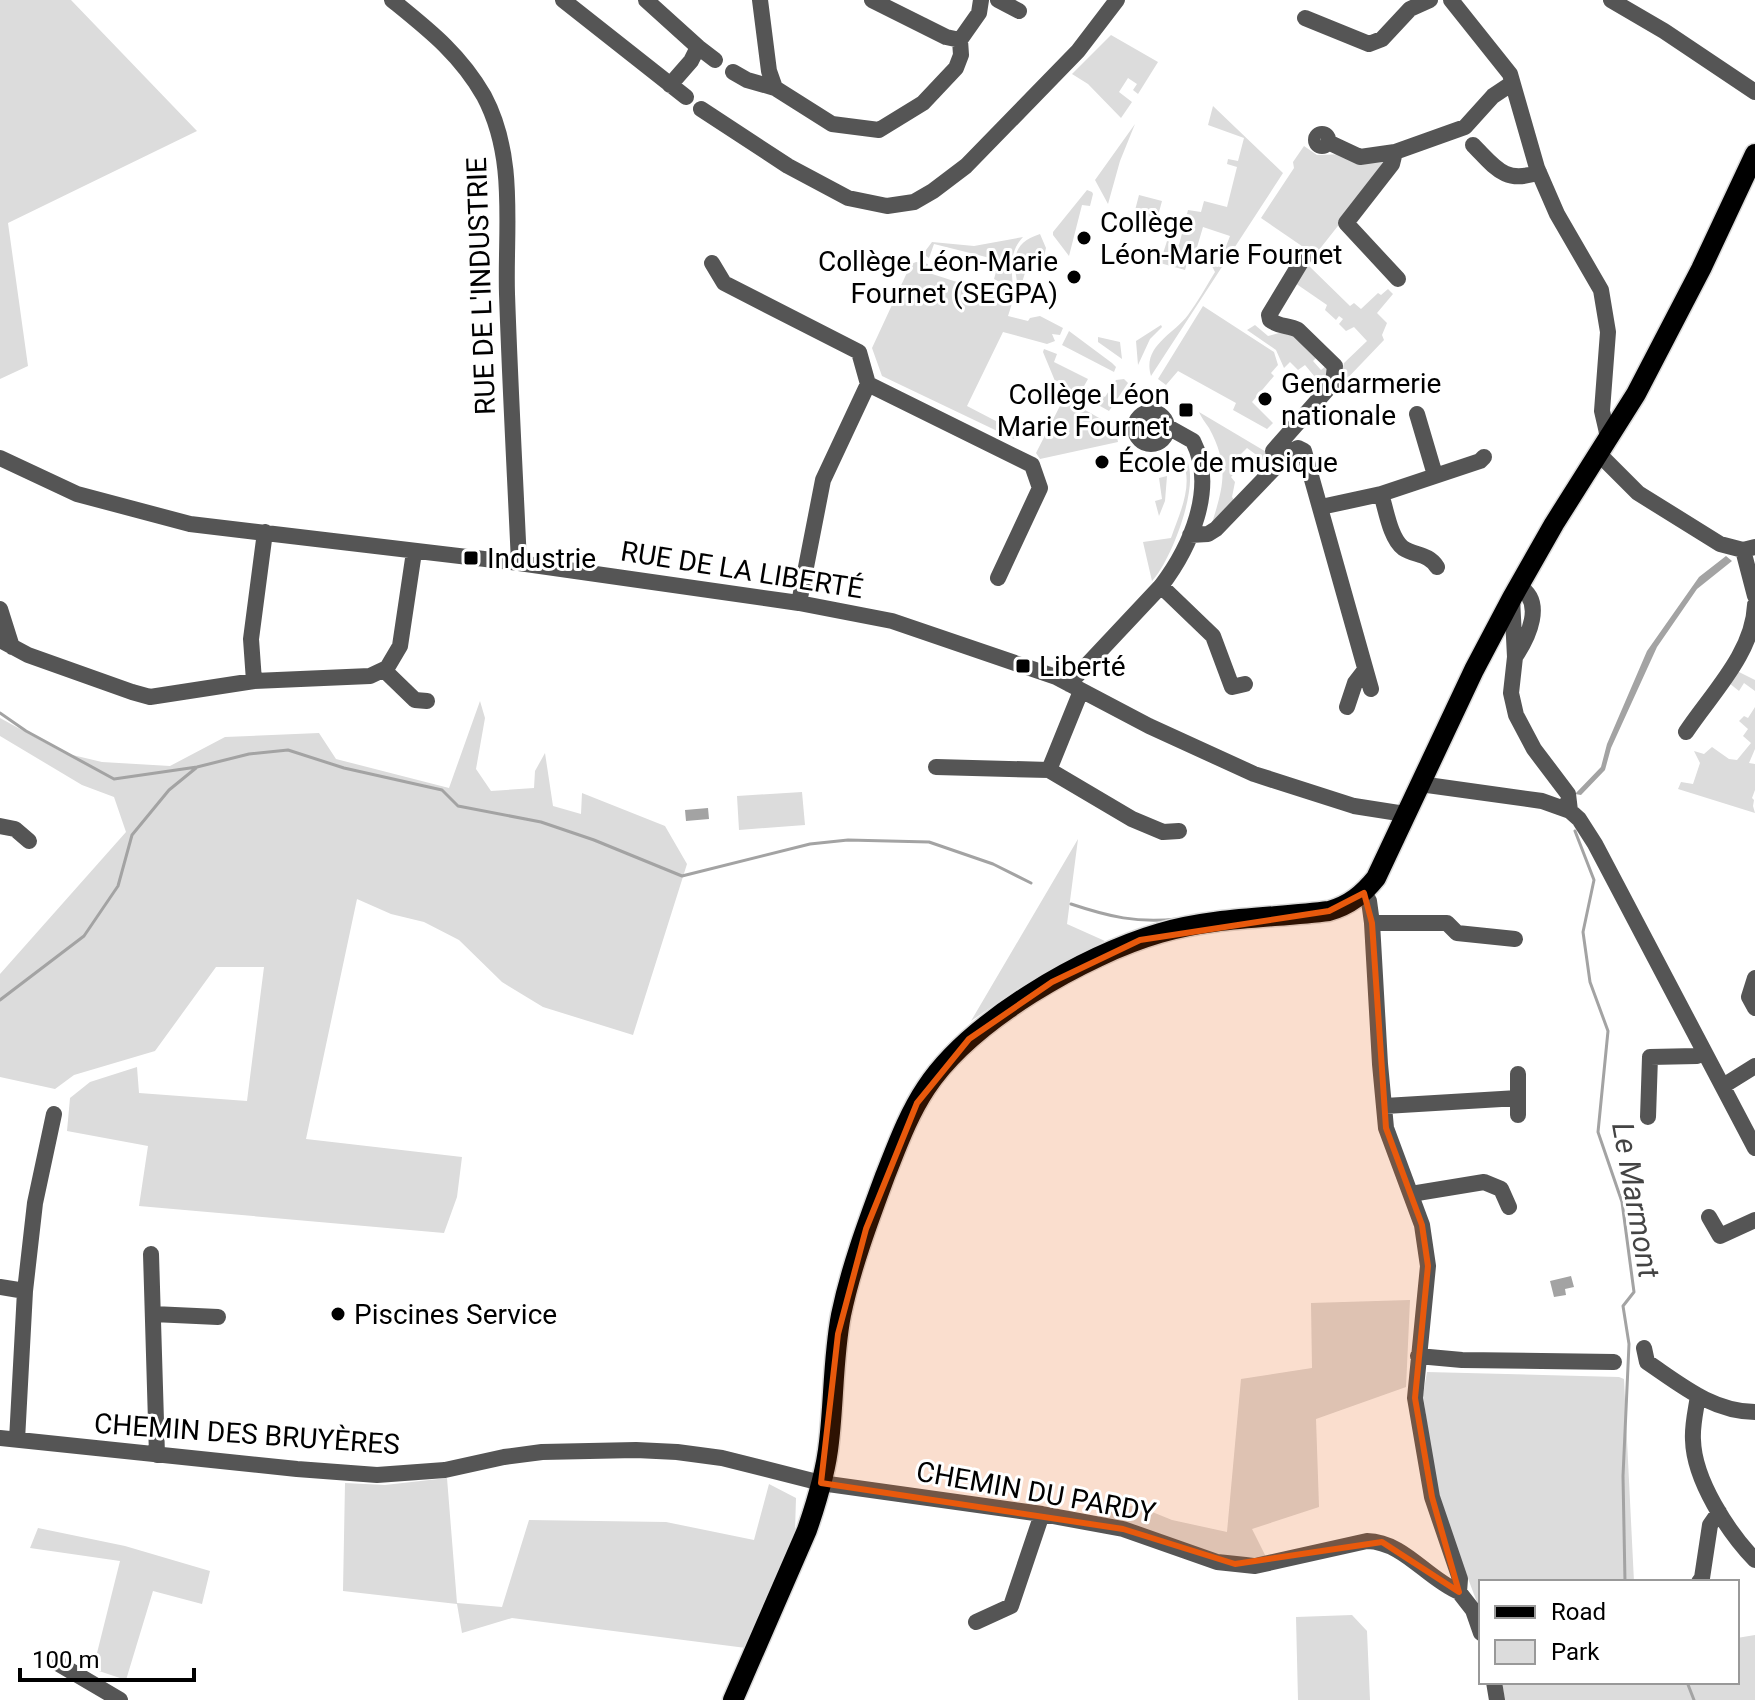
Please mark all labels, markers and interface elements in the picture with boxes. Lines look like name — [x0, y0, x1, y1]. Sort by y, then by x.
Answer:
street label: RUE DE L'INDUSTRIE — [460, 157, 502, 415]
place label: Collège Léon-Marie Fournet — [1100, 206, 1342, 271]
marker: Collège Léon-Marie Fournet — [1075, 229, 1093, 247]
place label: Collège Léon-Marie Fournet (SEGPA) — [818, 245, 1058, 310]
marker: Collège Léon-Marie Fournet (SEGPA) — [1065, 268, 1083, 286]
place label: Gendarmerie nationale — [1281, 367, 1441, 432]
place label: Collège Léon Marie Fournet — [997, 378, 1170, 443]
marker: Gendarmerie nationale — [1256, 390, 1274, 408]
marker: Collège Léon Marie Fournet — [1177, 401, 1195, 419]
place label: École de musique — [1118, 446, 1338, 479]
marker: École de musique — [1093, 453, 1111, 471]
street label: RUE DE LA LIBERTÉ — [618, 535, 866, 605]
place label: Industrie — [487, 542, 596, 575]
marker: Industrie — [462, 549, 480, 567]
place label: Liberté — [1039, 650, 1126, 683]
marker: Liberté — [1014, 657, 1032, 675]
water label: Le Marmont — [1605, 1120, 1667, 1281]
place label: Piscines Service — [354, 1298, 557, 1331]
marker: Piscines Service — [329, 1305, 347, 1323]
street label: CHEMIN DES BRUYÈRES — [93, 1407, 401, 1461]
street label: CHEMIN DU PARDY — [914, 1455, 1158, 1529]
legend — [1479, 1580, 1739, 1684]
text: Road — [1551, 1598, 1606, 1626]
scale bar — [20, 1632, 194, 1682]
text: Park — [1551, 1638, 1600, 1666]
text: 100 m — [32, 1646, 99, 1674]

